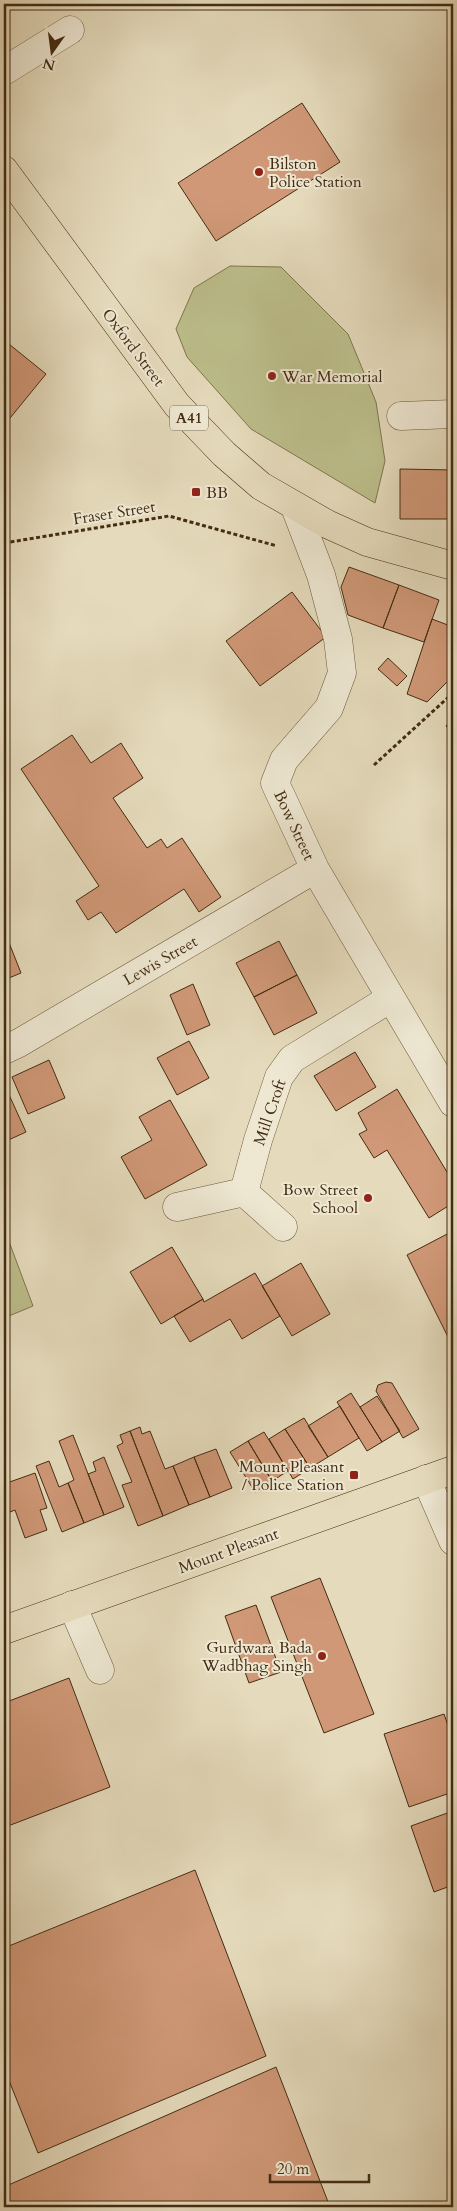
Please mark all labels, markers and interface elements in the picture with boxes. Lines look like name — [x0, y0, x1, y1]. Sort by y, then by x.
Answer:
north arrow — [28, 28, 78, 78]
text: N — [41, 53, 57, 75]
place label: Bilston Police Station — [269, 153, 362, 193]
marker: Bilston Police Station — [253, 166, 265, 178]
street label: Oxford Street — [97, 304, 170, 391]
place label: War Memorial — [281, 366, 383, 388]
marker: War Memorial — [266, 370, 278, 382]
road number: A41 — [170, 406, 208, 430]
place label: BB — [206, 482, 228, 504]
marker: BB — [190, 486, 202, 498]
street label: Fraser Street — [71, 496, 157, 530]
street label: Bow Street — [268, 787, 320, 864]
street label: Lewis Street — [119, 931, 202, 991]
street label: Mill Croft — [248, 1076, 292, 1148]
place label: Bow Street School — [283, 1179, 358, 1219]
marker: Bow Street School — [362, 1192, 374, 1204]
place label: Mount Pleasant / Police Station — [239, 1456, 344, 1496]
marker: Mount Pleasant / Police Station — [348, 1469, 360, 1481]
street label: Mount Pleasant — [175, 1523, 281, 1579]
place label: Gurdwara Bada Wadbhag Singh — [201, 1637, 312, 1677]
marker: Gurdwara Bada Wadbhag Singh — [316, 1650, 328, 1662]
scale bar — [270, 2151, 368, 2183]
text: 20 m — [277, 2159, 309, 2179]

